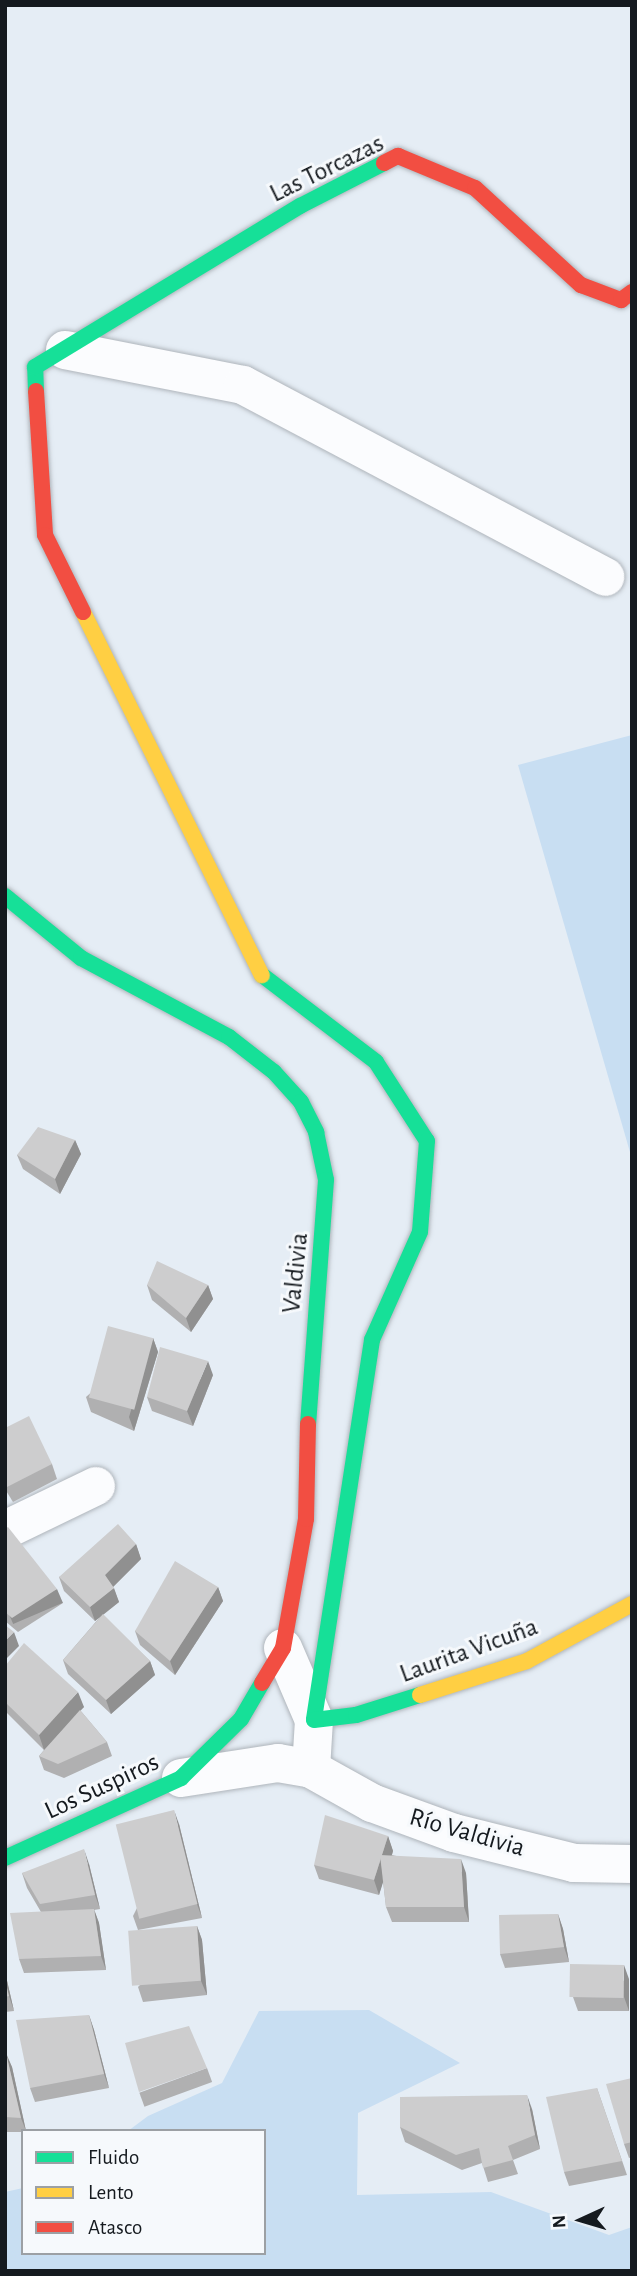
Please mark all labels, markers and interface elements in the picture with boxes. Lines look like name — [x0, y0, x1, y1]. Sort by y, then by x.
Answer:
street label: Las Torcazas — [265, 128, 389, 210]
street label: Valdivia — [276, 1231, 316, 1315]
street label: Laurita Vicuña — [396, 1612, 542, 1690]
street label: Los Suspiros — [40, 1747, 164, 1827]
street label: Río Valdivia — [406, 1802, 528, 1864]
legend — [21, 2129, 266, 2255]
text: Fluido — [88, 2147, 139, 2168]
text: Lento — [88, 2182, 134, 2203]
north arrow — [546, 2185, 616, 2255]
text: N — [550, 2214, 569, 2229]
text: Atasco — [88, 2217, 142, 2238]

